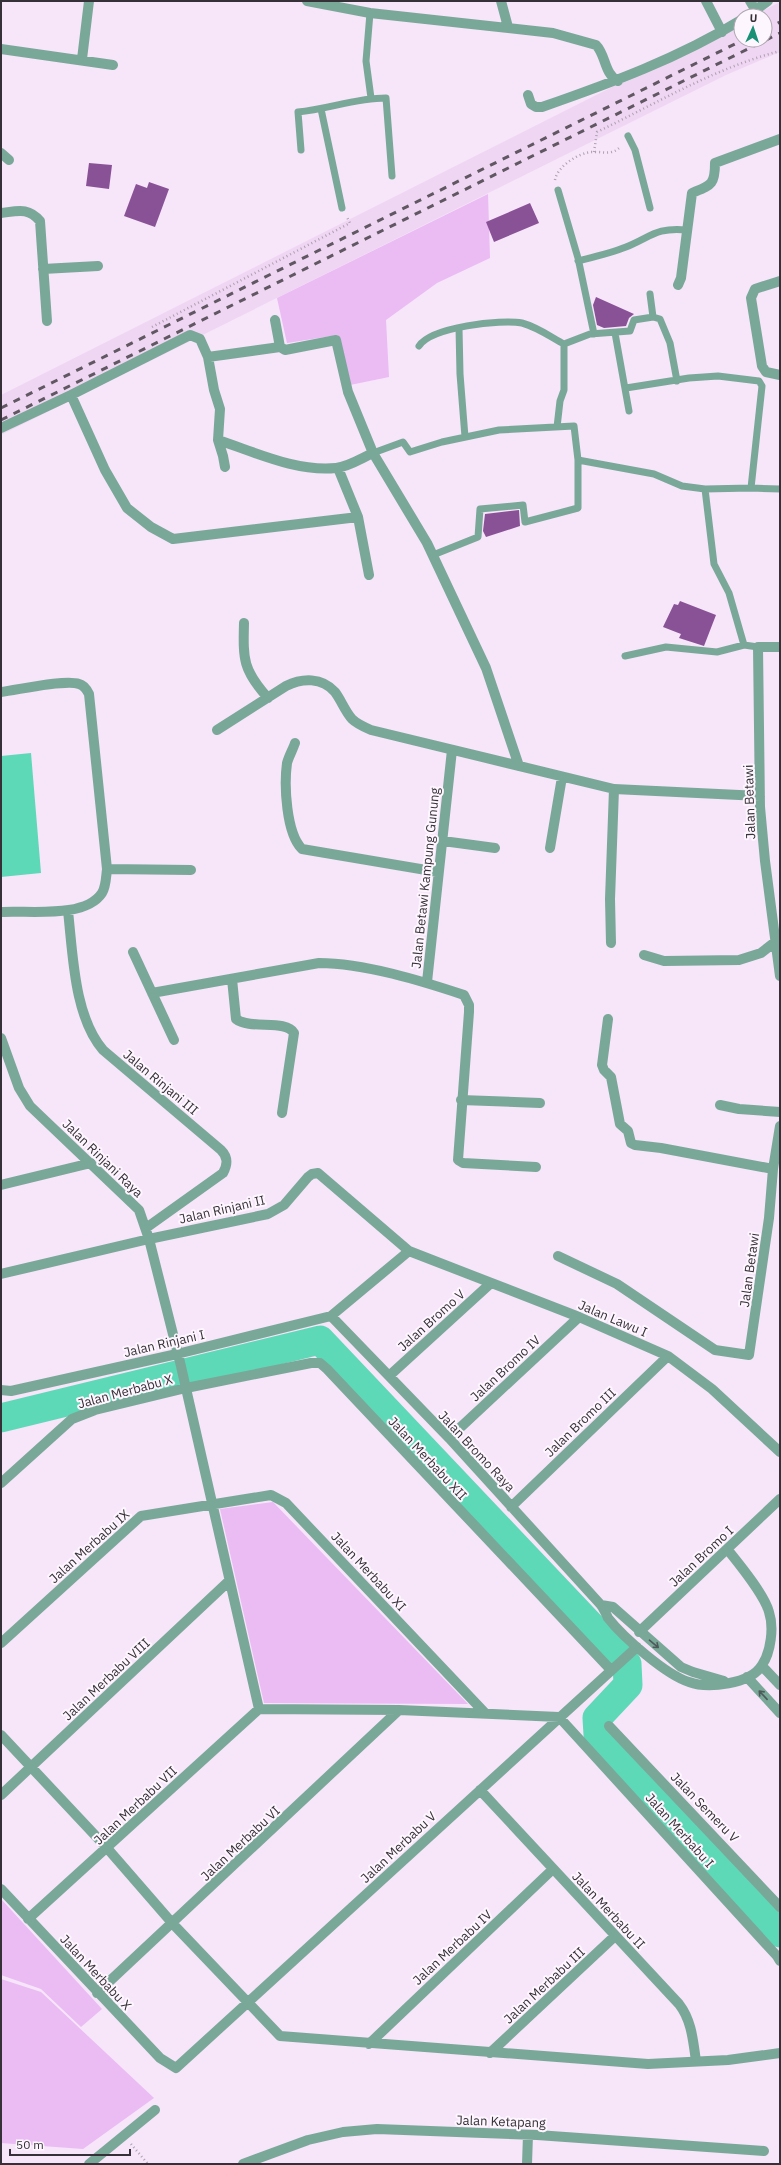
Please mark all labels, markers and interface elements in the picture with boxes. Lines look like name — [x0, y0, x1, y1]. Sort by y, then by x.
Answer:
north arrow — [733, 8, 773, 48]
text: U — [749, 11, 758, 25]
street label: Jalan Betawi — [740, 764, 759, 840]
street label: Jalan Betawi Kampung Gunung — [408, 787, 443, 969]
street label: Jalan Rinjani III — [120, 1046, 202, 1119]
street label: Jalan Rinjani Raya — [59, 1116, 147, 1201]
street label: Jalan Rinjani II — [177, 1191, 267, 1228]
street label: Jalan Betawi — [736, 1232, 763, 1308]
street label: Jalan Bromo V — [394, 1286, 469, 1355]
street label: Jalan Lawu I — [576, 1296, 650, 1341]
street label: Jalan Rinjani I — [122, 1326, 206, 1361]
street label: Jalan Bromo IV — [467, 1331, 544, 1405]
street label: Jalan Merbabu X — [76, 1371, 174, 1412]
street label: Jalan Bromo III — [541, 1384, 619, 1461]
street label: Jalan Bromo Raya — [435, 1407, 519, 1496]
street label: Jalan Merbabu XII — [385, 1413, 471, 1504]
street label: Jalan Merbabu IX — [46, 1506, 133, 1587]
street label: Jalan Bromo I — [666, 1522, 737, 1591]
street label: Jalan Merbabu XI — [327, 1528, 410, 1615]
street label: Jalan Merbabu VIII — [59, 1635, 153, 1724]
one-way arrow — [649, 1640, 659, 1649]
one-way arrow — [759, 1690, 768, 1701]
street label: Jalan Merbabu VII — [90, 1762, 181, 1848]
street label: Jalan Semeru V — [667, 1769, 742, 1846]
street label: Jalan Merbabu I — [642, 1789, 718, 1871]
street label: Jalan Merbabu VI — [197, 1802, 284, 1885]
street label: Jalan Merbabu V — [357, 1808, 440, 1887]
street label: Jalan Merbabu II — [568, 1868, 649, 1953]
street label: Jalan Merbabu IV — [409, 1906, 496, 1989]
street label: Jalan Merbabu X — [56, 1931, 135, 2014]
street label: Jalan Merbabu III — [500, 1943, 589, 2027]
street label: Jalan Ketapang — [456, 2111, 546, 2132]
scale bar — [10, 2131, 130, 2157]
text: 50 m — [16, 2137, 44, 2152]

